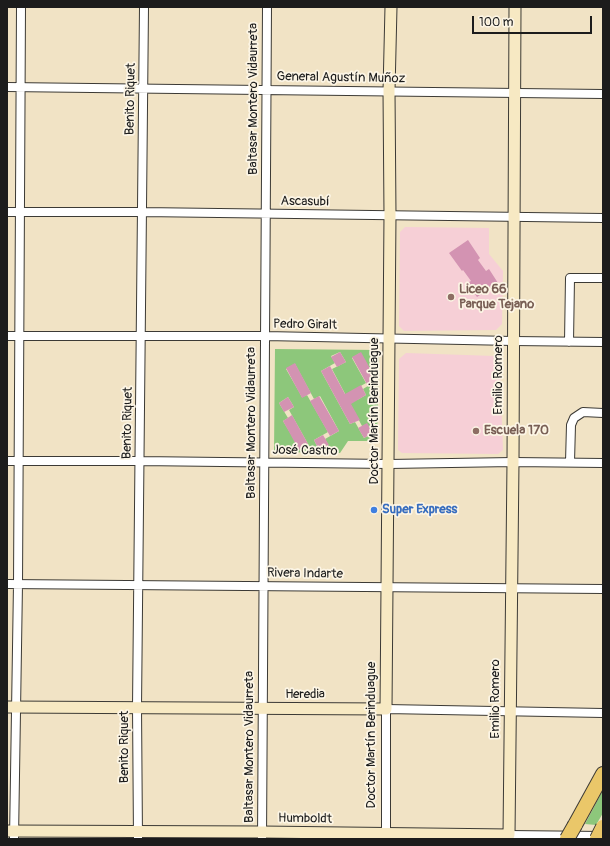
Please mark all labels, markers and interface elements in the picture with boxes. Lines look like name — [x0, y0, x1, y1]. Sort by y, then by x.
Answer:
scale bar — [474, 8, 594, 34]
text: 100 m — [479, 15, 513, 30]
street label: Baltasar Montero Vidaurreta — [246, 23, 262, 175]
street label: Benito Riquet — [123, 63, 139, 135]
street label: General Agustín Muñoz — [277, 69, 405, 87]
street label: Ascasubí — [280, 194, 330, 210]
place label: Liceo 66 Parque Tejano — [459, 282, 534, 313]
marker: Liceo 66 Parque Tejano — [446, 292, 456, 302]
street label: Pedro Giralt — [273, 317, 337, 333]
street label: Emilio Romero — [491, 335, 507, 415]
street label: Doctor Martín Berinduague — [367, 338, 383, 484]
street label: Baltasar Montero Vidaurreta — [244, 347, 260, 499]
street label: Benito Riquet — [120, 387, 136, 459]
place label: Escuela 170 — [484, 423, 549, 439]
marker: Escuela 170 — [471, 426, 481, 436]
street label: José Castro — [272, 443, 338, 459]
place label: Super Express — [382, 502, 457, 518]
marker: Super Express — [369, 505, 379, 515]
street label: Rivera Indarte — [267, 566, 343, 582]
street label: Emilio Romero — [488, 659, 504, 739]
street label: Doctor Martín Berinduague — [364, 662, 380, 808]
street label: Baltasar Montero Vidaurreta — [242, 671, 258, 823]
street label: Heredia — [285, 687, 325, 703]
street label: Benito Riquet — [117, 711, 133, 783]
street label: Humboldt — [278, 811, 332, 827]

